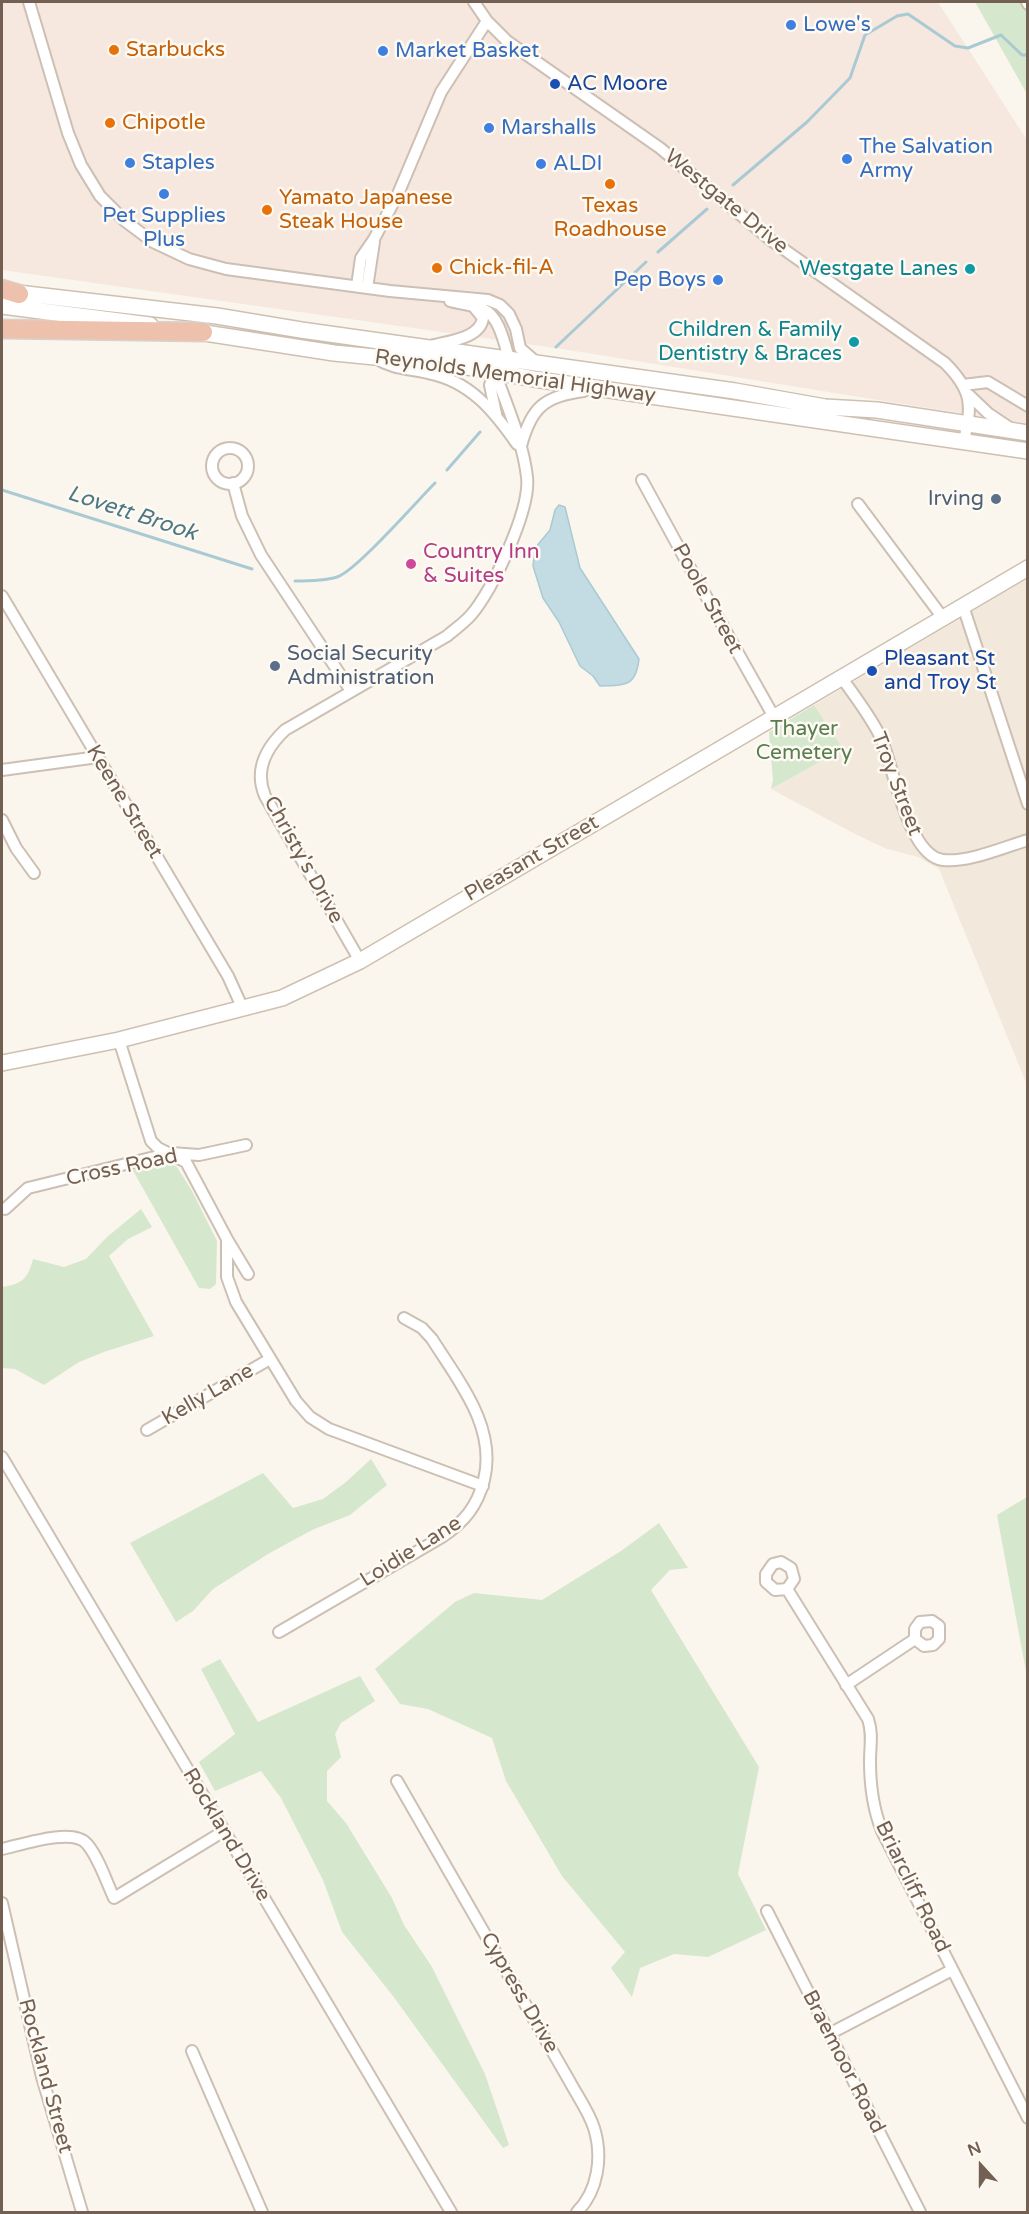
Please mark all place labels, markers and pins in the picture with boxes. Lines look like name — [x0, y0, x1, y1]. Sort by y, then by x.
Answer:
place label: Lowe's — [803, 12, 871, 38]
marker: Lowe's — [784, 18, 798, 32]
place label: Starbucks — [126, 37, 225, 63]
place label: Market Basket — [395, 38, 539, 64]
marker: Starbucks — [107, 43, 121, 57]
marker: Market Basket — [376, 44, 390, 58]
place label: AC Moore — [567, 71, 668, 97]
marker: AC Moore — [548, 77, 562, 91]
place label: Chipotle — [122, 110, 206, 136]
place label: Marshalls — [501, 115, 596, 141]
marker: Chipotle — [103, 116, 117, 130]
marker: Marshalls — [482, 121, 496, 135]
place label: The Salvation Army — [859, 134, 993, 184]
place label: Staples — [142, 150, 215, 176]
place label: ALDI — [553, 151, 603, 177]
marker: The Salvation Army — [840, 152, 854, 166]
marker: Staples — [123, 156, 137, 170]
marker: ALDI — [534, 157, 548, 171]
marker: Texas Roadhouse — [603, 177, 617, 191]
place label: Yamato Japanese Steak House — [279, 185, 453, 235]
marker: Pet Supplies Plus — [157, 187, 171, 201]
place label: Texas Roadhouse — [553, 193, 667, 243]
place label: Pet Supplies Plus — [102, 203, 226, 253]
marker: Yamato Japanese Steak House — [260, 203, 274, 217]
place label: Chick-fil-A — [449, 255, 554, 281]
place label: Westgate Lanes — [799, 256, 958, 282]
marker: Chick-fil-A — [430, 261, 444, 275]
marker: Westgate Lanes — [963, 262, 977, 276]
place label: Pep Boys — [613, 267, 706, 293]
marker: Pep Boys — [711, 273, 725, 287]
place label: Children & Family Dentistry & Braces — [658, 317, 842, 367]
marker: Children & Family Dentistry & Braces — [847, 335, 861, 349]
place label: Irving — [928, 486, 984, 512]
marker: Irving — [989, 492, 1003, 506]
place label: Country Inn & Suites — [423, 539, 540, 589]
marker: Country Inn & Suites — [404, 557, 418, 571]
place label: Social Security Administration — [287, 641, 435, 691]
place label: Pleasant St and Troy St — [884, 646, 996, 696]
marker: Social Security Administration — [268, 659, 282, 673]
marker: Pleasant St and Troy St — [865, 664, 879, 678]

